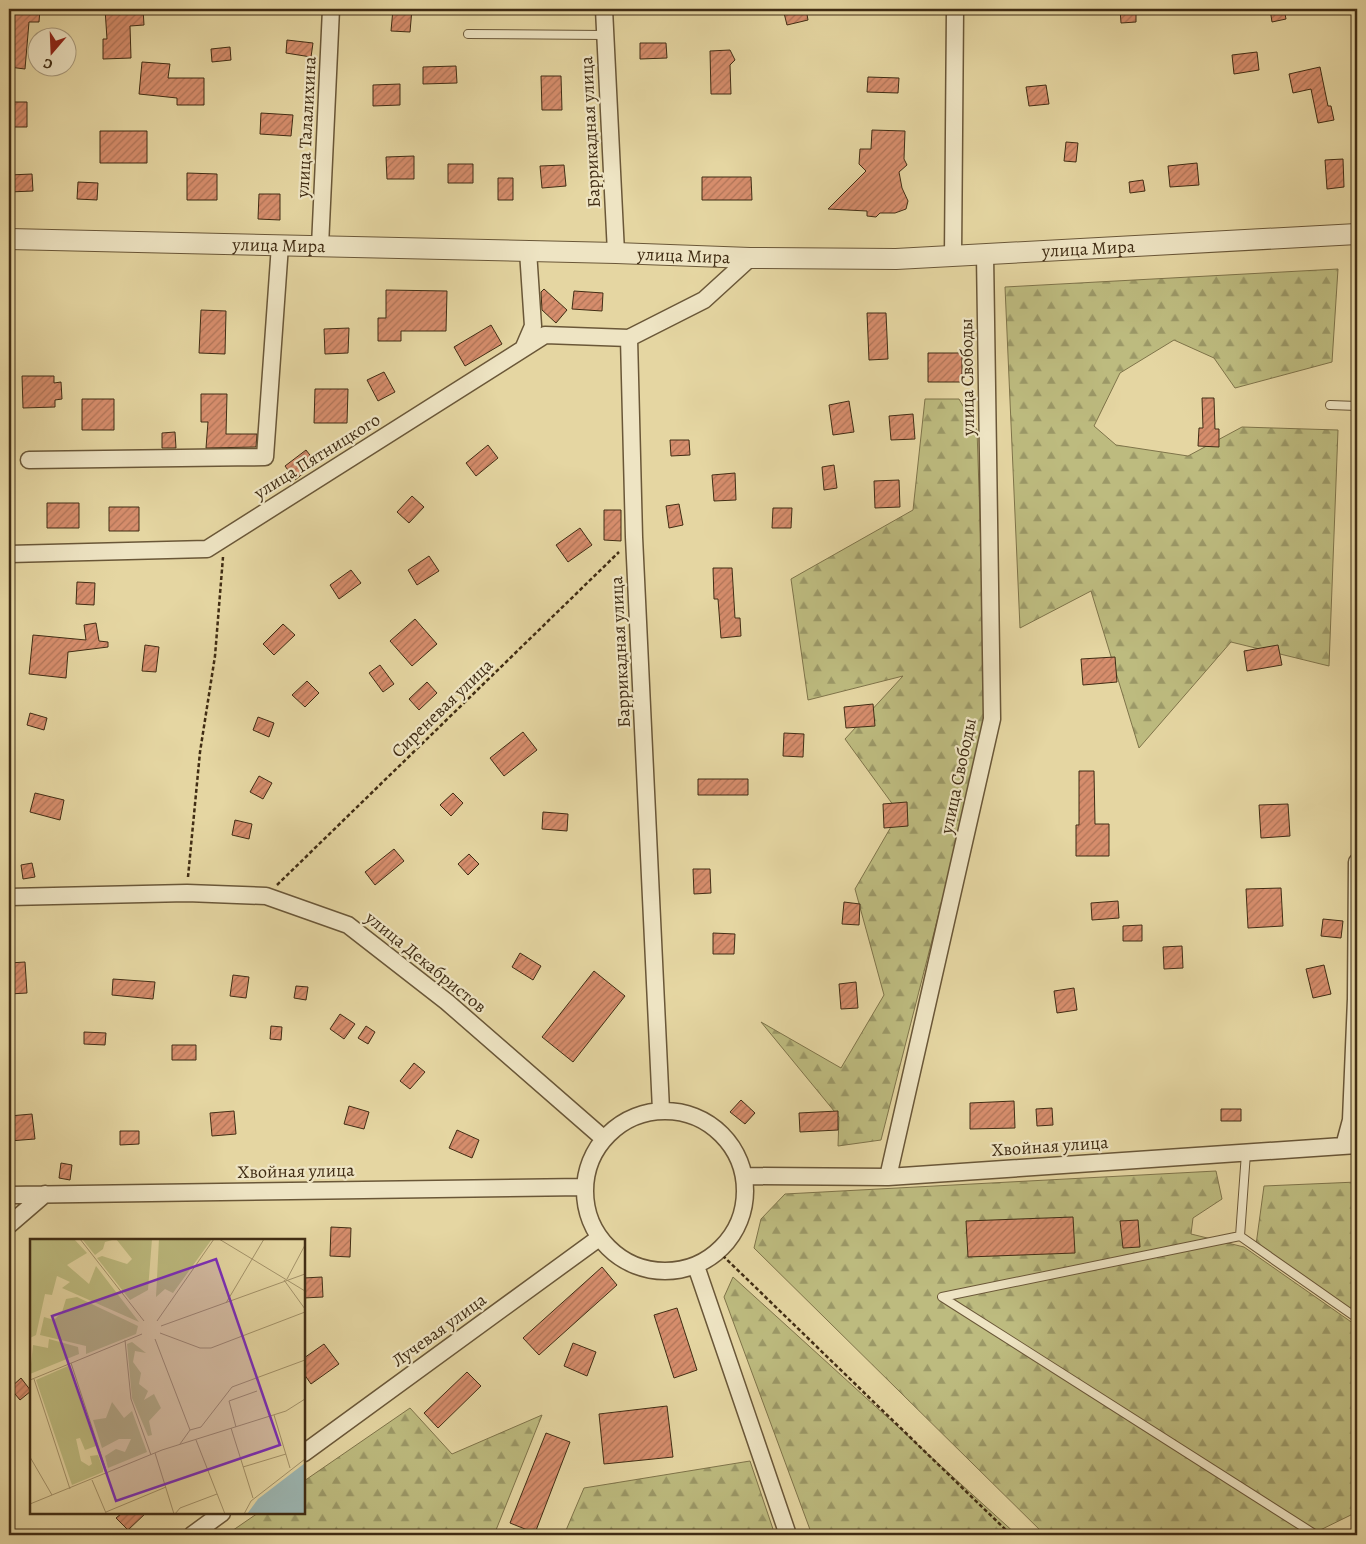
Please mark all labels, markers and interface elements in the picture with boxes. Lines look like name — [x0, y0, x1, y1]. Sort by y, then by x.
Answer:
north arrow — [28, 28, 78, 78]
text: С — [40, 53, 55, 74]
street label: улица Талалихина — [290, 55, 322, 199]
street label: Баррикадная улица — [574, 55, 606, 208]
street label: улица Мира — [231, 232, 326, 258]
street label: улица Мира — [1040, 234, 1136, 263]
street label: улица Мира — [636, 242, 731, 269]
street label: улица Свободы — [954, 318, 980, 437]
street label: улица Пятницкого — [248, 407, 385, 505]
street label: Баррикадная улица — [604, 575, 636, 728]
street label: Сиреневая улица — [386, 653, 499, 763]
street label: улица Свободы — [934, 716, 982, 837]
street label: улица Декабристов — [360, 905, 492, 1018]
street label: Хвойная улица — [991, 1130, 1110, 1162]
street label: Хвойная улица — [237, 1158, 355, 1184]
inset map — [30, 1239, 305, 1514]
street label: Лучевая улица — [387, 1287, 492, 1372]

